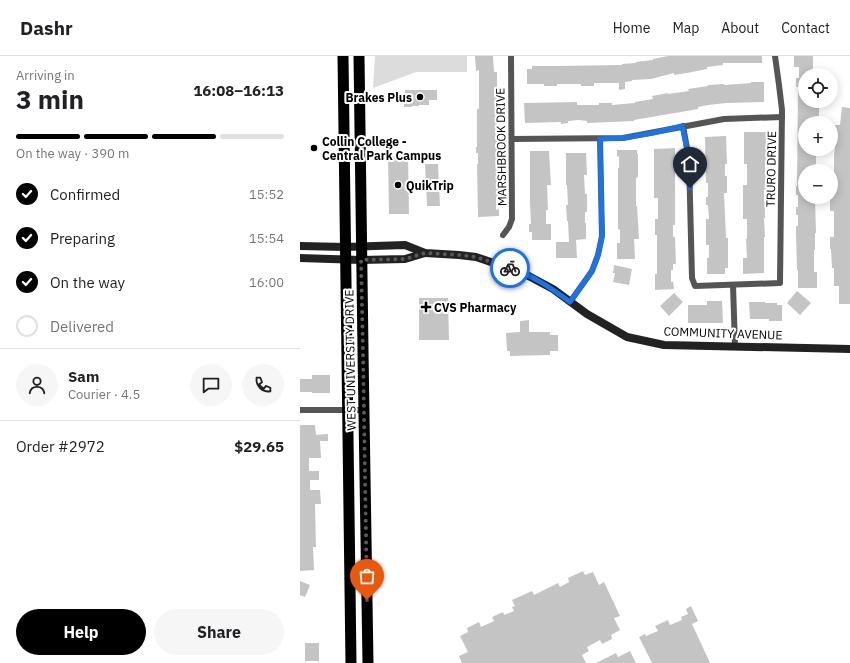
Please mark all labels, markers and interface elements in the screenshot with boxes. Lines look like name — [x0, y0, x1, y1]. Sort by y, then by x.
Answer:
text: Dashr — [20, 16, 73, 40]
text: Home — [613, 19, 650, 37]
text: Map — [672, 19, 699, 37]
text: About — [721, 19, 759, 37]
text: Contact — [781, 19, 830, 37]
text: Arriving in — [16, 67, 75, 84]
map controls — [798, 68, 838, 204]
button: locate — [798, 68, 838, 108]
text: 16:08–16:13 — [193, 81, 284, 100]
text: 3 min — [16, 82, 84, 116]
street label: MARSHBROOK DRIVE — [492, 88, 510, 206]
place label: Brakes Plus — [346, 90, 412, 105]
marker: Brakes Plus — [415, 92, 425, 102]
button: + — [798, 116, 838, 156]
street label: TRURO DRIVE — [763, 131, 779, 207]
place label: Collin College - Central Park Campus — [322, 134, 441, 163]
marker: Collin College - Central Park Campus — [309, 143, 319, 153]
text: On the way · 390 m — [16, 145, 129, 162]
pin — [673, 147, 707, 188]
icon: home — [679, 153, 701, 175]
button: − — [798, 164, 838, 204]
place label: QuikTrip — [406, 178, 454, 193]
marker: QuikTrip — [393, 180, 403, 190]
icon: check — [16, 183, 38, 205]
text: Confirmed — [50, 185, 120, 204]
text: 15:52 — [249, 186, 284, 203]
icon: check — [16, 227, 38, 249]
text: Preparing — [50, 229, 115, 248]
text: 15:54 — [249, 230, 284, 247]
courier — [490, 248, 530, 288]
icon: bike — [499, 257, 521, 279]
icon: check — [16, 271, 38, 293]
text: On the way — [50, 273, 125, 292]
text: 16:00 — [249, 274, 284, 291]
street label: WEST UNIVERSITY DRIVE — [341, 289, 359, 431]
place label: CVS Pharmacy — [434, 300, 517, 315]
marker: CVS Pharmacy — [421, 302, 431, 312]
text: Delivered — [50, 317, 114, 336]
street label: COMMUNITY AVENUE — [663, 323, 783, 343]
button: person — [16, 364, 58, 406]
button: chat — [190, 364, 232, 406]
button: phone — [242, 364, 284, 406]
text: Sam — [68, 367, 99, 386]
text: Courier · 4.5 — [68, 386, 140, 403]
text: Order #2972 — [16, 437, 105, 456]
text: $29.65 — [234, 437, 284, 456]
pin — [350, 559, 384, 600]
icon: bag — [356, 565, 378, 587]
button: Help — [16, 609, 146, 655]
button: Share — [154, 609, 284, 655]

